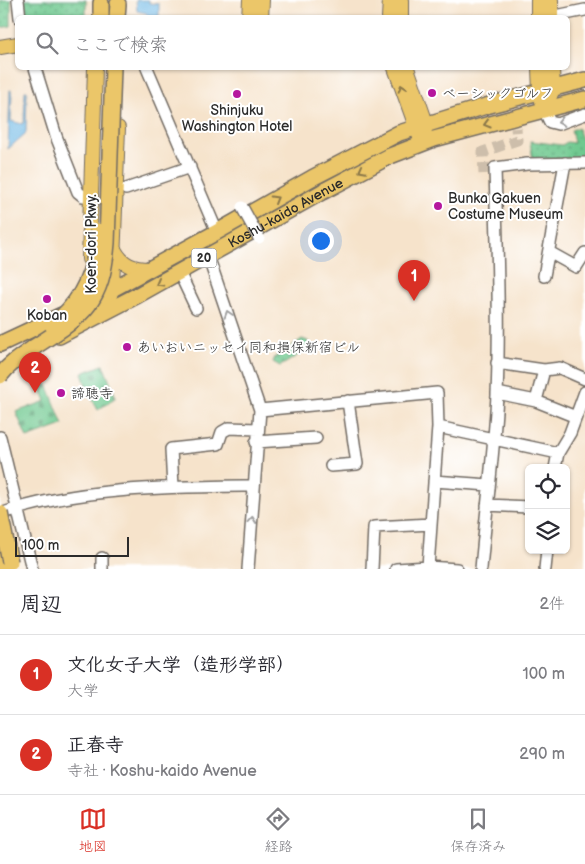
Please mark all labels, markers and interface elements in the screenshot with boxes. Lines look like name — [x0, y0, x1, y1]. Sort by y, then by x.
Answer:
search box — [15, 15, 570, 70]
icon: search — [33, 29, 61, 57]
text: ここで検索 — [73, 34, 168, 57]
one-way arrow — [398, 84, 408, 93]
place label: ベーシックゴルフ — [442, 85, 554, 102]
marker: ベーシックゴルフ — [426, 87, 438, 99]
marker: Shinjuku Washington Hotel — [231, 88, 243, 100]
place label: Shinjuku Washington Hotel — [182, 102, 292, 135]
one-way arrow — [557, 116, 565, 126]
one-way arrow — [483, 119, 491, 129]
one-way arrow — [358, 164, 367, 174]
street label: Koshu-kaido Avenue — [225, 174, 346, 251]
place label: Bunka Gakuen Costume Museum — [448, 190, 563, 223]
street label: Koen-dori Pkwy. — [83, 194, 100, 294]
one-way arrow — [269, 195, 278, 205]
marker: Bunka Gakuen Costume Museum — [432, 200, 444, 212]
your location — [308, 228, 334, 254]
road number: 20 — [192, 248, 216, 268]
pin: 1 — [398, 260, 430, 301]
one-way arrow — [155, 277, 164, 287]
marker: Koban — [41, 293, 53, 305]
place label: Koban — [27, 307, 67, 324]
one-way arrow — [223, 310, 233, 319]
place label: あいおいニッセイ同和損保新宿ビル — [137, 339, 360, 356]
marker: あいおいニッセイ同和損保新宿ビル — [121, 341, 133, 353]
pin: 2 — [19, 352, 51, 393]
place label: 諦聴寺 — [71, 385, 113, 402]
marker: 諦聴寺 — [55, 387, 67, 399]
map controls — [525, 464, 570, 554]
button: locate — [525, 464, 570, 509]
button: layers — [525, 509, 570, 554]
one-way arrow — [246, 516, 257, 524]
scale bar — [15, 534, 129, 557]
text: 100 m — [22, 537, 59, 554]
text: 周辺 — [20, 592, 62, 617]
text: 2件 — [540, 595, 565, 614]
text: 文化女子大学（造形学部） — [67, 654, 295, 677]
text: 1 — [33, 665, 39, 684]
text: 100 m — [522, 665, 565, 684]
text: 大学 — [67, 682, 99, 701]
text: 正春寺 — [67, 734, 124, 757]
text: 2 — [31, 745, 41, 764]
text: 290 m — [519, 745, 565, 764]
text: 寺社 · Koshu-kaido Avenue — [67, 762, 257, 781]
tab: 地図 — [79, 805, 107, 855]
tab: 経路 — [264, 805, 292, 855]
tab: 保存済み — [450, 805, 506, 855]

